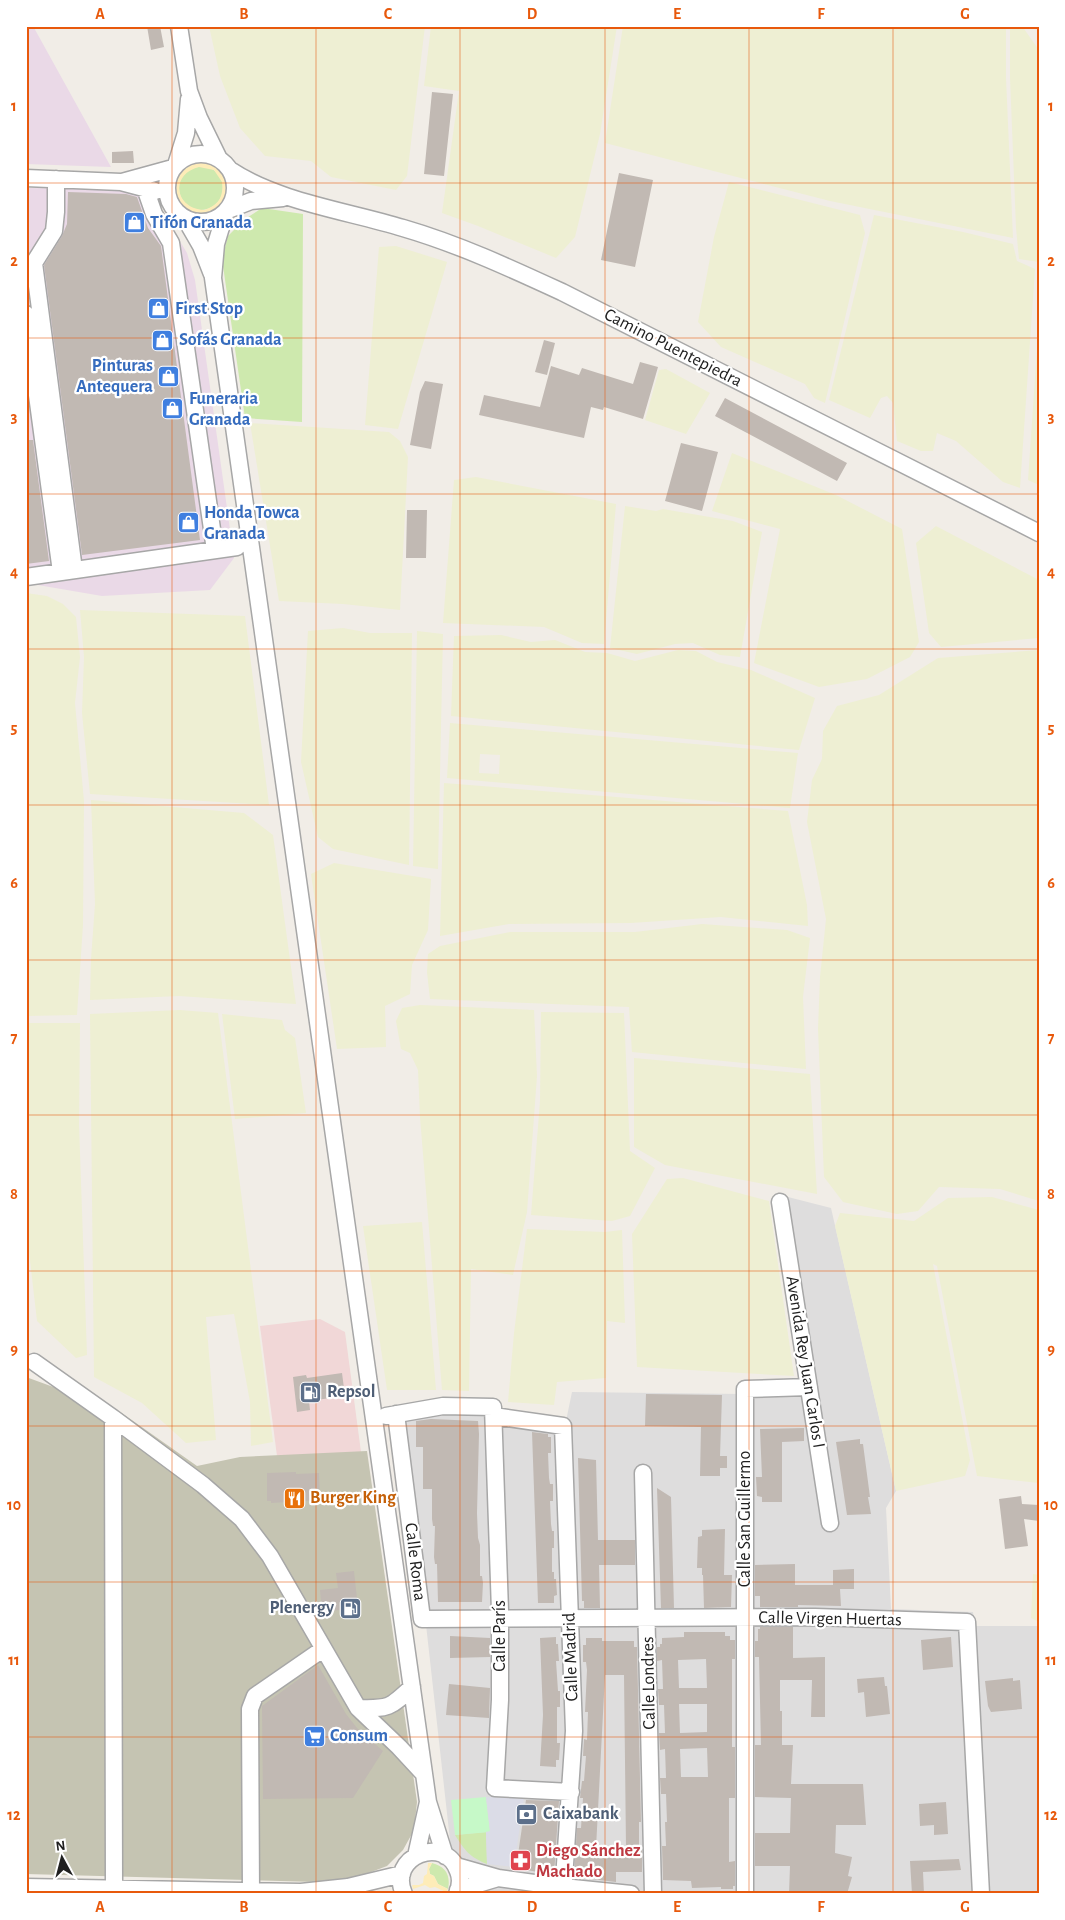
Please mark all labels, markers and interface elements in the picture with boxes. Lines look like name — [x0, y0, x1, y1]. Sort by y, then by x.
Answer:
text: A — [95, 6, 105, 22]
text: B — [239, 6, 249, 22]
text: C — [384, 6, 393, 22]
text: D — [527, 6, 538, 22]
text: E — [673, 6, 681, 22]
text: F — [817, 6, 825, 22]
text: G — [960, 6, 970, 22]
text: 1 — [11, 98, 17, 114]
text: 1 — [1048, 98, 1054, 114]
shop icon: Tifón Granada — [122, 211, 146, 235]
place label: Tifón Granada — [150, 214, 252, 232]
text: 2 — [10, 253, 18, 269]
text: 2 — [1047, 253, 1055, 269]
shop icon: First Stop — [147, 297, 171, 321]
place label: First Stop — [175, 300, 243, 318]
street label: Camino Puentepiedra — [601, 305, 745, 391]
shop icon: Sofás Granada — [151, 328, 175, 352]
place label: Sofás Granada — [179, 331, 282, 349]
place label: Pinturas Antequera — [76, 357, 153, 396]
shop icon: Pinturas Antequera — [157, 364, 181, 388]
place label: Funeraria Granada — [189, 390, 258, 429]
shop icon: Funeraria Granada — [161, 397, 185, 421]
text: 3 — [11, 409, 18, 425]
text: 3 — [1048, 409, 1055, 425]
place label: Honda Towca Granada — [204, 504, 300, 543]
shop icon: Honda Towca Granada — [176, 511, 200, 535]
text: 4 — [10, 564, 18, 580]
text: 4 — [1047, 564, 1055, 580]
text: 5 — [11, 720, 18, 736]
text: 5 — [1048, 720, 1055, 736]
text: 6 — [10, 875, 18, 891]
text: 6 — [1047, 875, 1055, 891]
text: 7 — [11, 1030, 18, 1046]
text: 7 — [1048, 1030, 1055, 1046]
text: 8 — [10, 1186, 18, 1202]
text: 8 — [1047, 1186, 1055, 1202]
street label: Avenida Rey Juan Carlos I — [782, 1275, 828, 1449]
text: 9 — [10, 1341, 18, 1357]
text: 9 — [1047, 1341, 1055, 1357]
fuel station icon: Repsol — [299, 1380, 323, 1404]
place label: Repsol — [327, 1383, 375, 1401]
street label: Calle San Guillermo — [736, 1451, 754, 1587]
restaurant icon: Burger King — [282, 1486, 306, 1510]
place label: Burger King — [310, 1489, 397, 1507]
text: 10 — [7, 1497, 21, 1513]
text: 10 — [1044, 1497, 1058, 1513]
street label: Calle Roma — [401, 1522, 429, 1602]
fuel station icon: Plenergy — [338, 1596, 362, 1620]
place label: Plenergy — [269, 1599, 335, 1617]
street label: Calle París — [491, 1600, 509, 1672]
street label: Calle Virgen Huertas — [758, 1609, 902, 1629]
street label: Calle Madrid — [560, 1612, 582, 1702]
street label: Calle Londres — [639, 1636, 659, 1730]
text: 11 — [8, 1652, 20, 1668]
text: 11 — [1045, 1652, 1057, 1668]
supermarket icon: Consum — [302, 1724, 326, 1748]
place label: Consum — [330, 1727, 388, 1745]
bank icon: Caixabank — [515, 1802, 539, 1826]
place label: Caixabank — [543, 1805, 619, 1823]
text: 12 — [7, 1807, 21, 1823]
text: 12 — [1044, 1807, 1058, 1823]
north arrow — [38, 1832, 88, 1882]
text: N — [55, 1839, 66, 1854]
place label: Diego Sánchez Machado — [536, 1842, 641, 1881]
pharmacy icon: Diego Sánchez Machado — [508, 1849, 532, 1873]
text: A — [95, 1899, 105, 1915]
text: B — [239, 1899, 249, 1915]
text: C — [384, 1899, 393, 1915]
text: D — [527, 1899, 538, 1915]
text: E — [673, 1899, 681, 1915]
text: F — [817, 1899, 825, 1915]
text: G — [960, 1899, 970, 1915]

